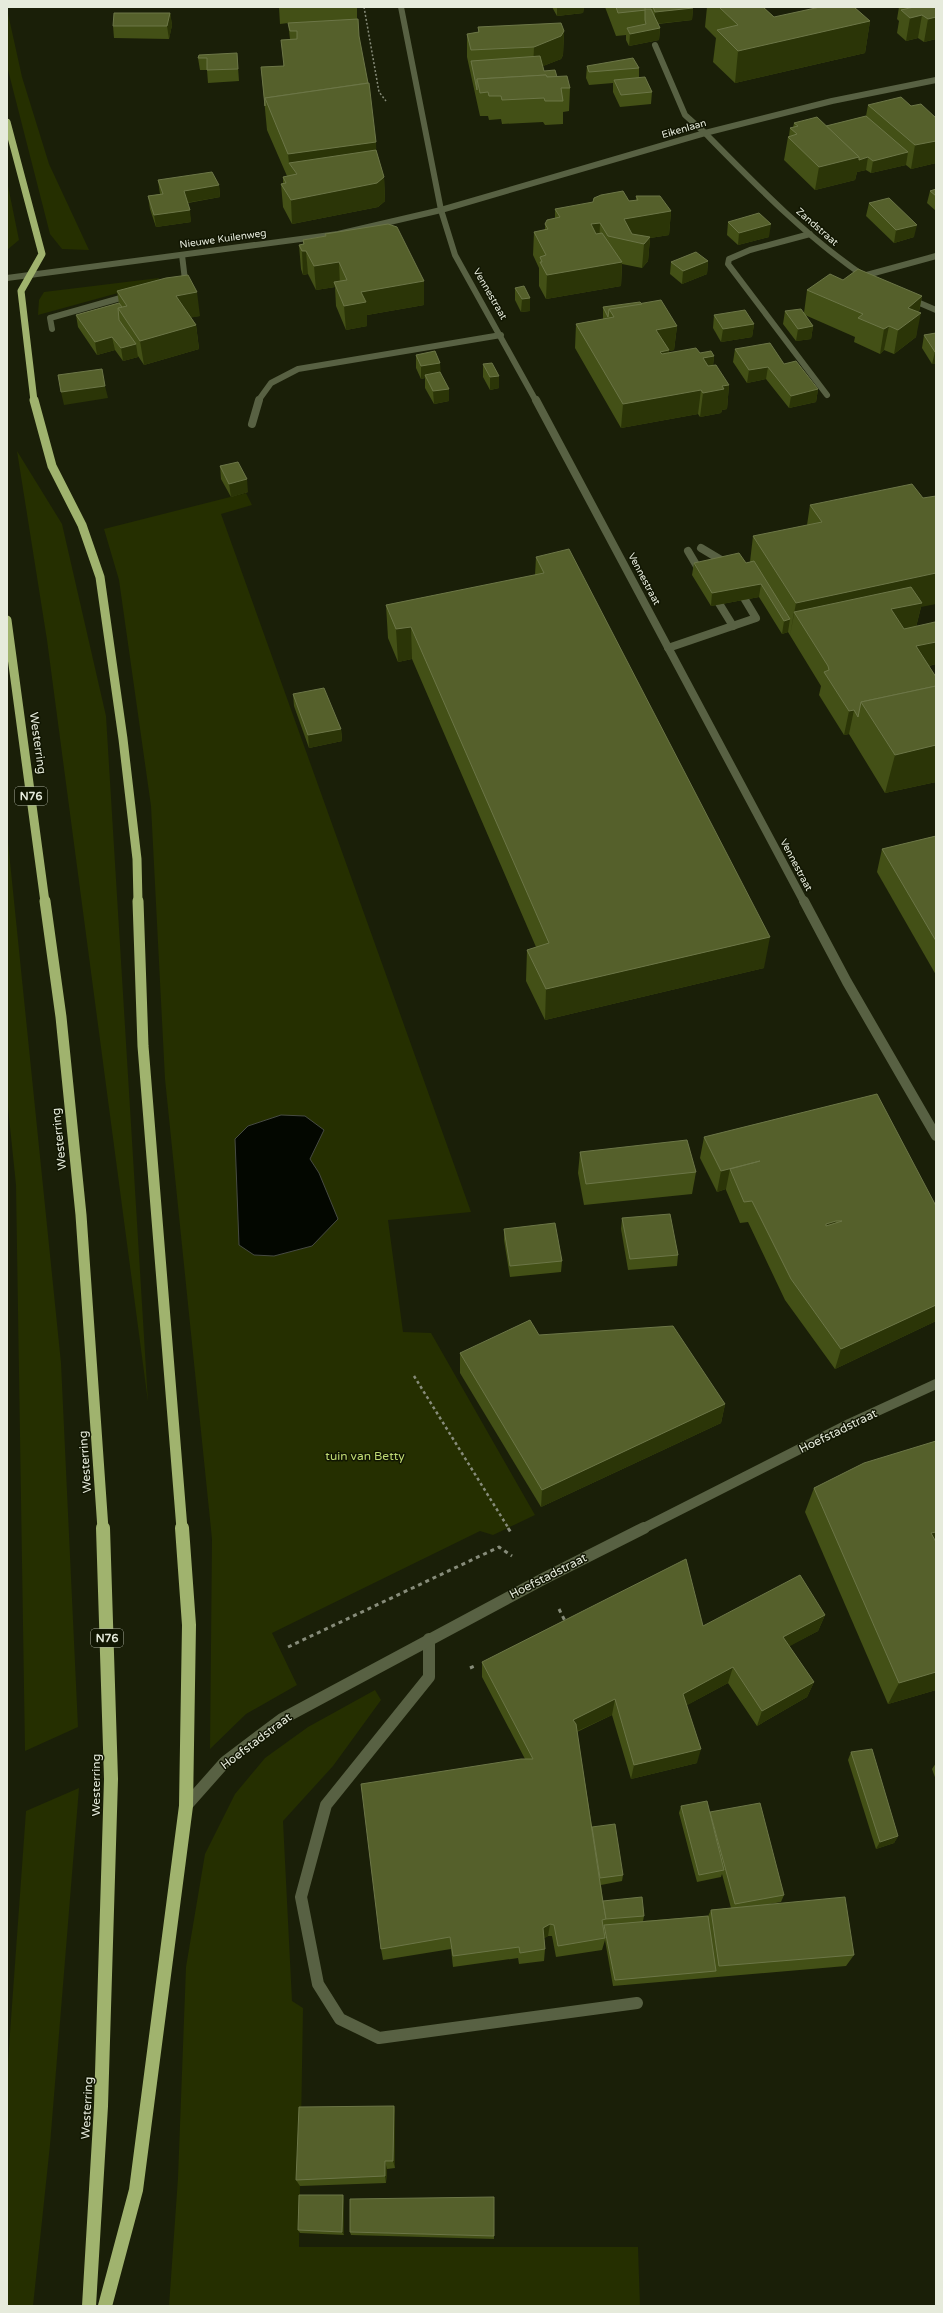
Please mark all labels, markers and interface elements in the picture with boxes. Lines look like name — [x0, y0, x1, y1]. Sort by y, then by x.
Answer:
street label: Eikenlaan — [660, 117, 708, 141]
street label: Zandstraat — [794, 205, 841, 249]
street label: Nieuwe Kuilenweg — [179, 227, 267, 251]
street label: Vennestraat — [470, 266, 510, 322]
street label: Vennestraat — [625, 551, 663, 607]
street label: Westerring — [27, 711, 49, 775]
road number: N76 — [15, 787, 47, 805]
street label: Vennestraat — [777, 837, 815, 893]
street label: Westerring — [49, 1107, 69, 1171]
street label: Hoefstadstraat — [797, 1406, 880, 1456]
street label: Westerring — [76, 1430, 94, 1494]
park label: tuin van Betty — [325, 1449, 405, 1463]
street label: Hoefstadstraat — [507, 1550, 589, 1602]
road number: N76 — [91, 1629, 123, 1647]
street label: Hoefstadstraat — [218, 1710, 294, 1772]
street label: Westerring — [89, 1754, 103, 1816]
street label: Westerring — [78, 2076, 96, 2140]

